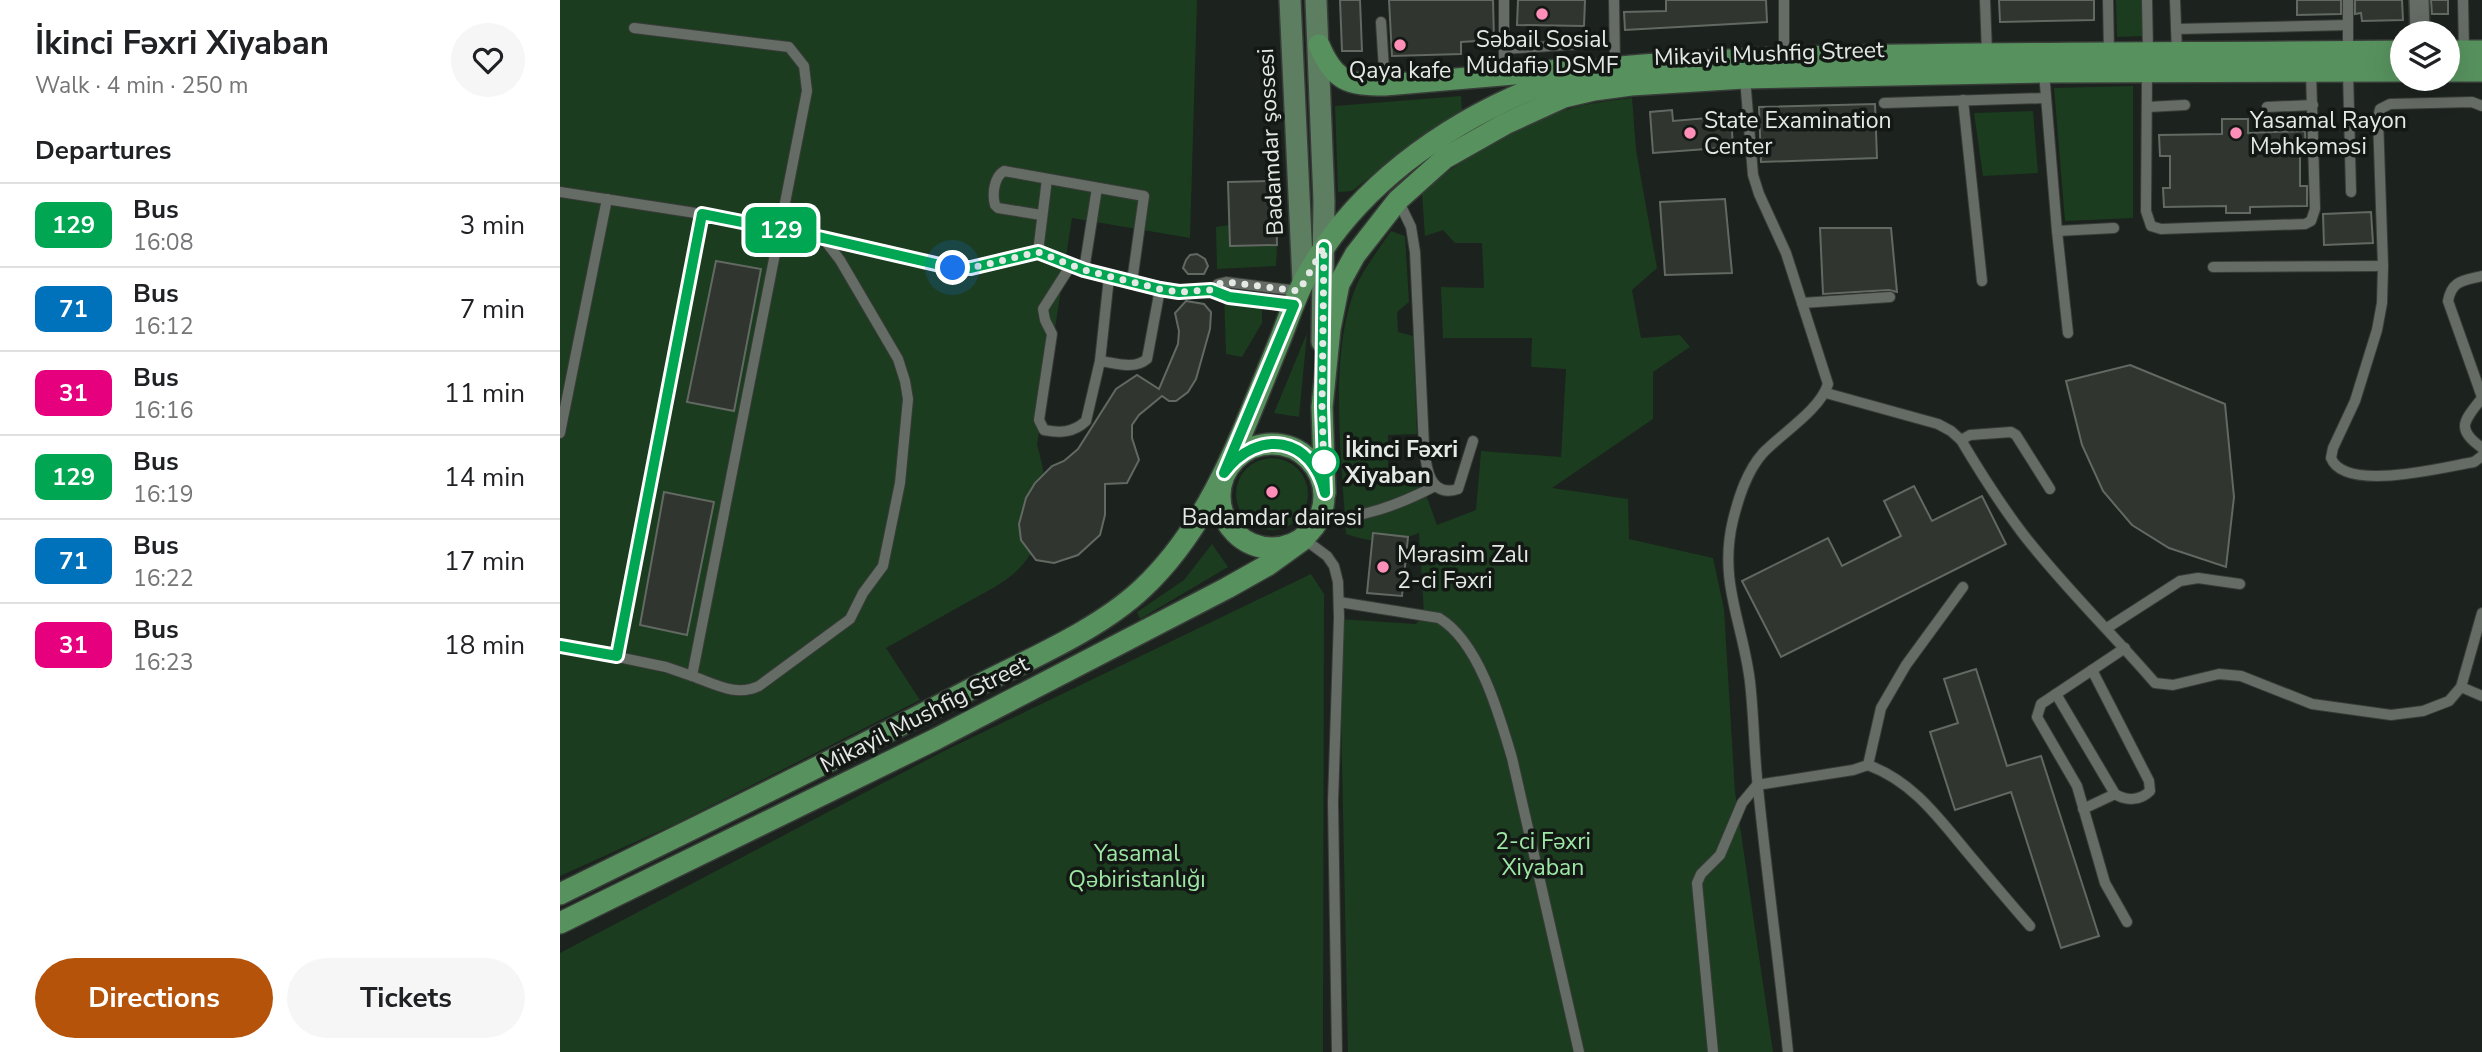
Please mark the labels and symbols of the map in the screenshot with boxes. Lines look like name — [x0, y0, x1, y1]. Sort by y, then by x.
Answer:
marker: Səbail Sosial Müdafiə DSMF — [1534, 6, 1550, 22]
place label: Səbail Sosial Müdafiə DSMF — [1466, 24, 1619, 81]
street label: Mikayil Mushfig Street — [1654, 34, 1885, 73]
marker: Qaya kafe — [1392, 37, 1408, 53]
street label: Badamdar şossesi — [1250, 48, 1291, 236]
place label: Qaya kafe — [1349, 55, 1451, 86]
place label: State Examination Center — [1704, 105, 1892, 162]
place label: Yasamal Rayon Məhkəməsi — [2249, 105, 2407, 162]
marker: State Examination Center — [1682, 125, 1698, 141]
marker: Yasamal Rayon Məhkəməsi — [2228, 125, 2244, 141]
line badge: 129 — [741, 207, 821, 253]
your location — [935, 250, 970, 285]
place label: İkinci Fəxri Xiyaban — [1344, 434, 1458, 491]
marker: İkinci Fəxri Xiyaban — [1309, 447, 1339, 477]
marker: Badamdar dairəsi — [1264, 484, 1280, 500]
place label: Badamdar dairəsi — [1182, 502, 1362, 533]
place label: Mərasim Zalı 2-ci Fəxri — [1397, 539, 1529, 596]
marker: Mərasim Zalı 2-ci Fəxri — [1375, 559, 1391, 575]
street label: Mikayil Mushfig Street — [815, 648, 1035, 780]
park label: 2-ci Fəxri Xiyaban — [1495, 826, 1591, 883]
park label: Yasamal Qəbiristanlığı — [1068, 838, 1206, 895]

